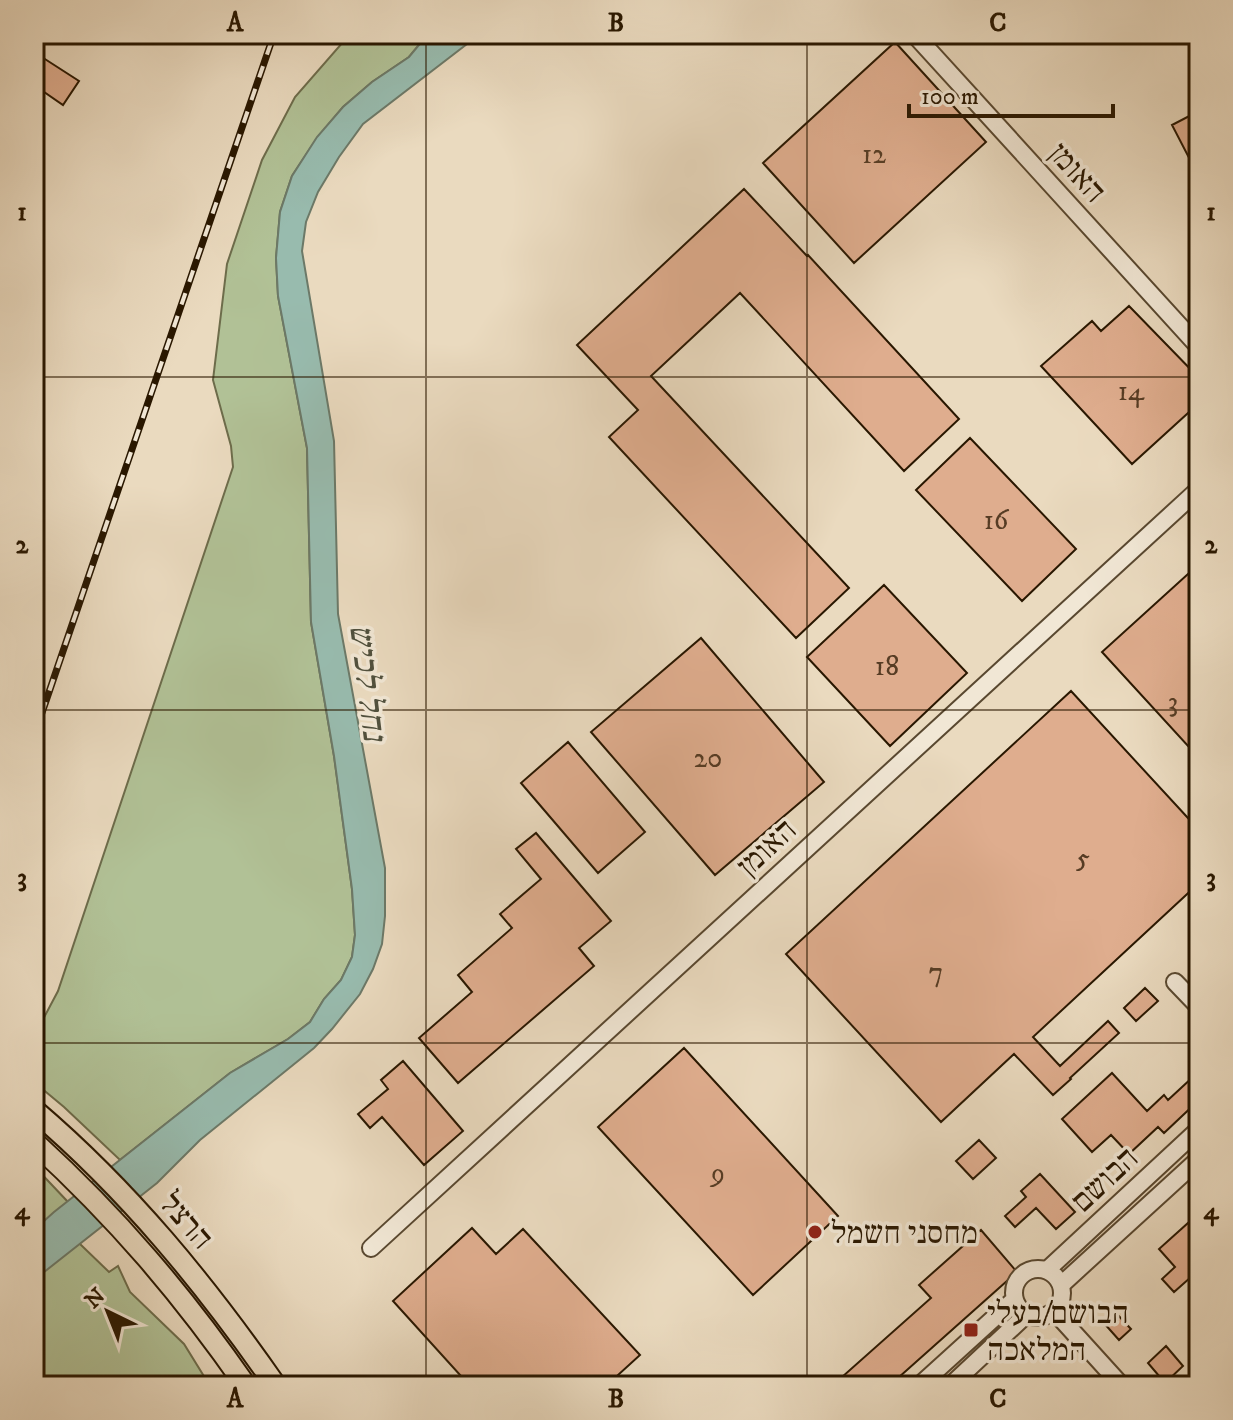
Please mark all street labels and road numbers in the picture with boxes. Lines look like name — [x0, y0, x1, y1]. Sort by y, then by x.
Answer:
street label: האומן — [1039, 135, 1114, 212]
street label: האומן — [729, 811, 806, 886]
street label: הבושם — [1063, 1139, 1148, 1222]
street label: הרצל — [150, 1184, 221, 1258]

